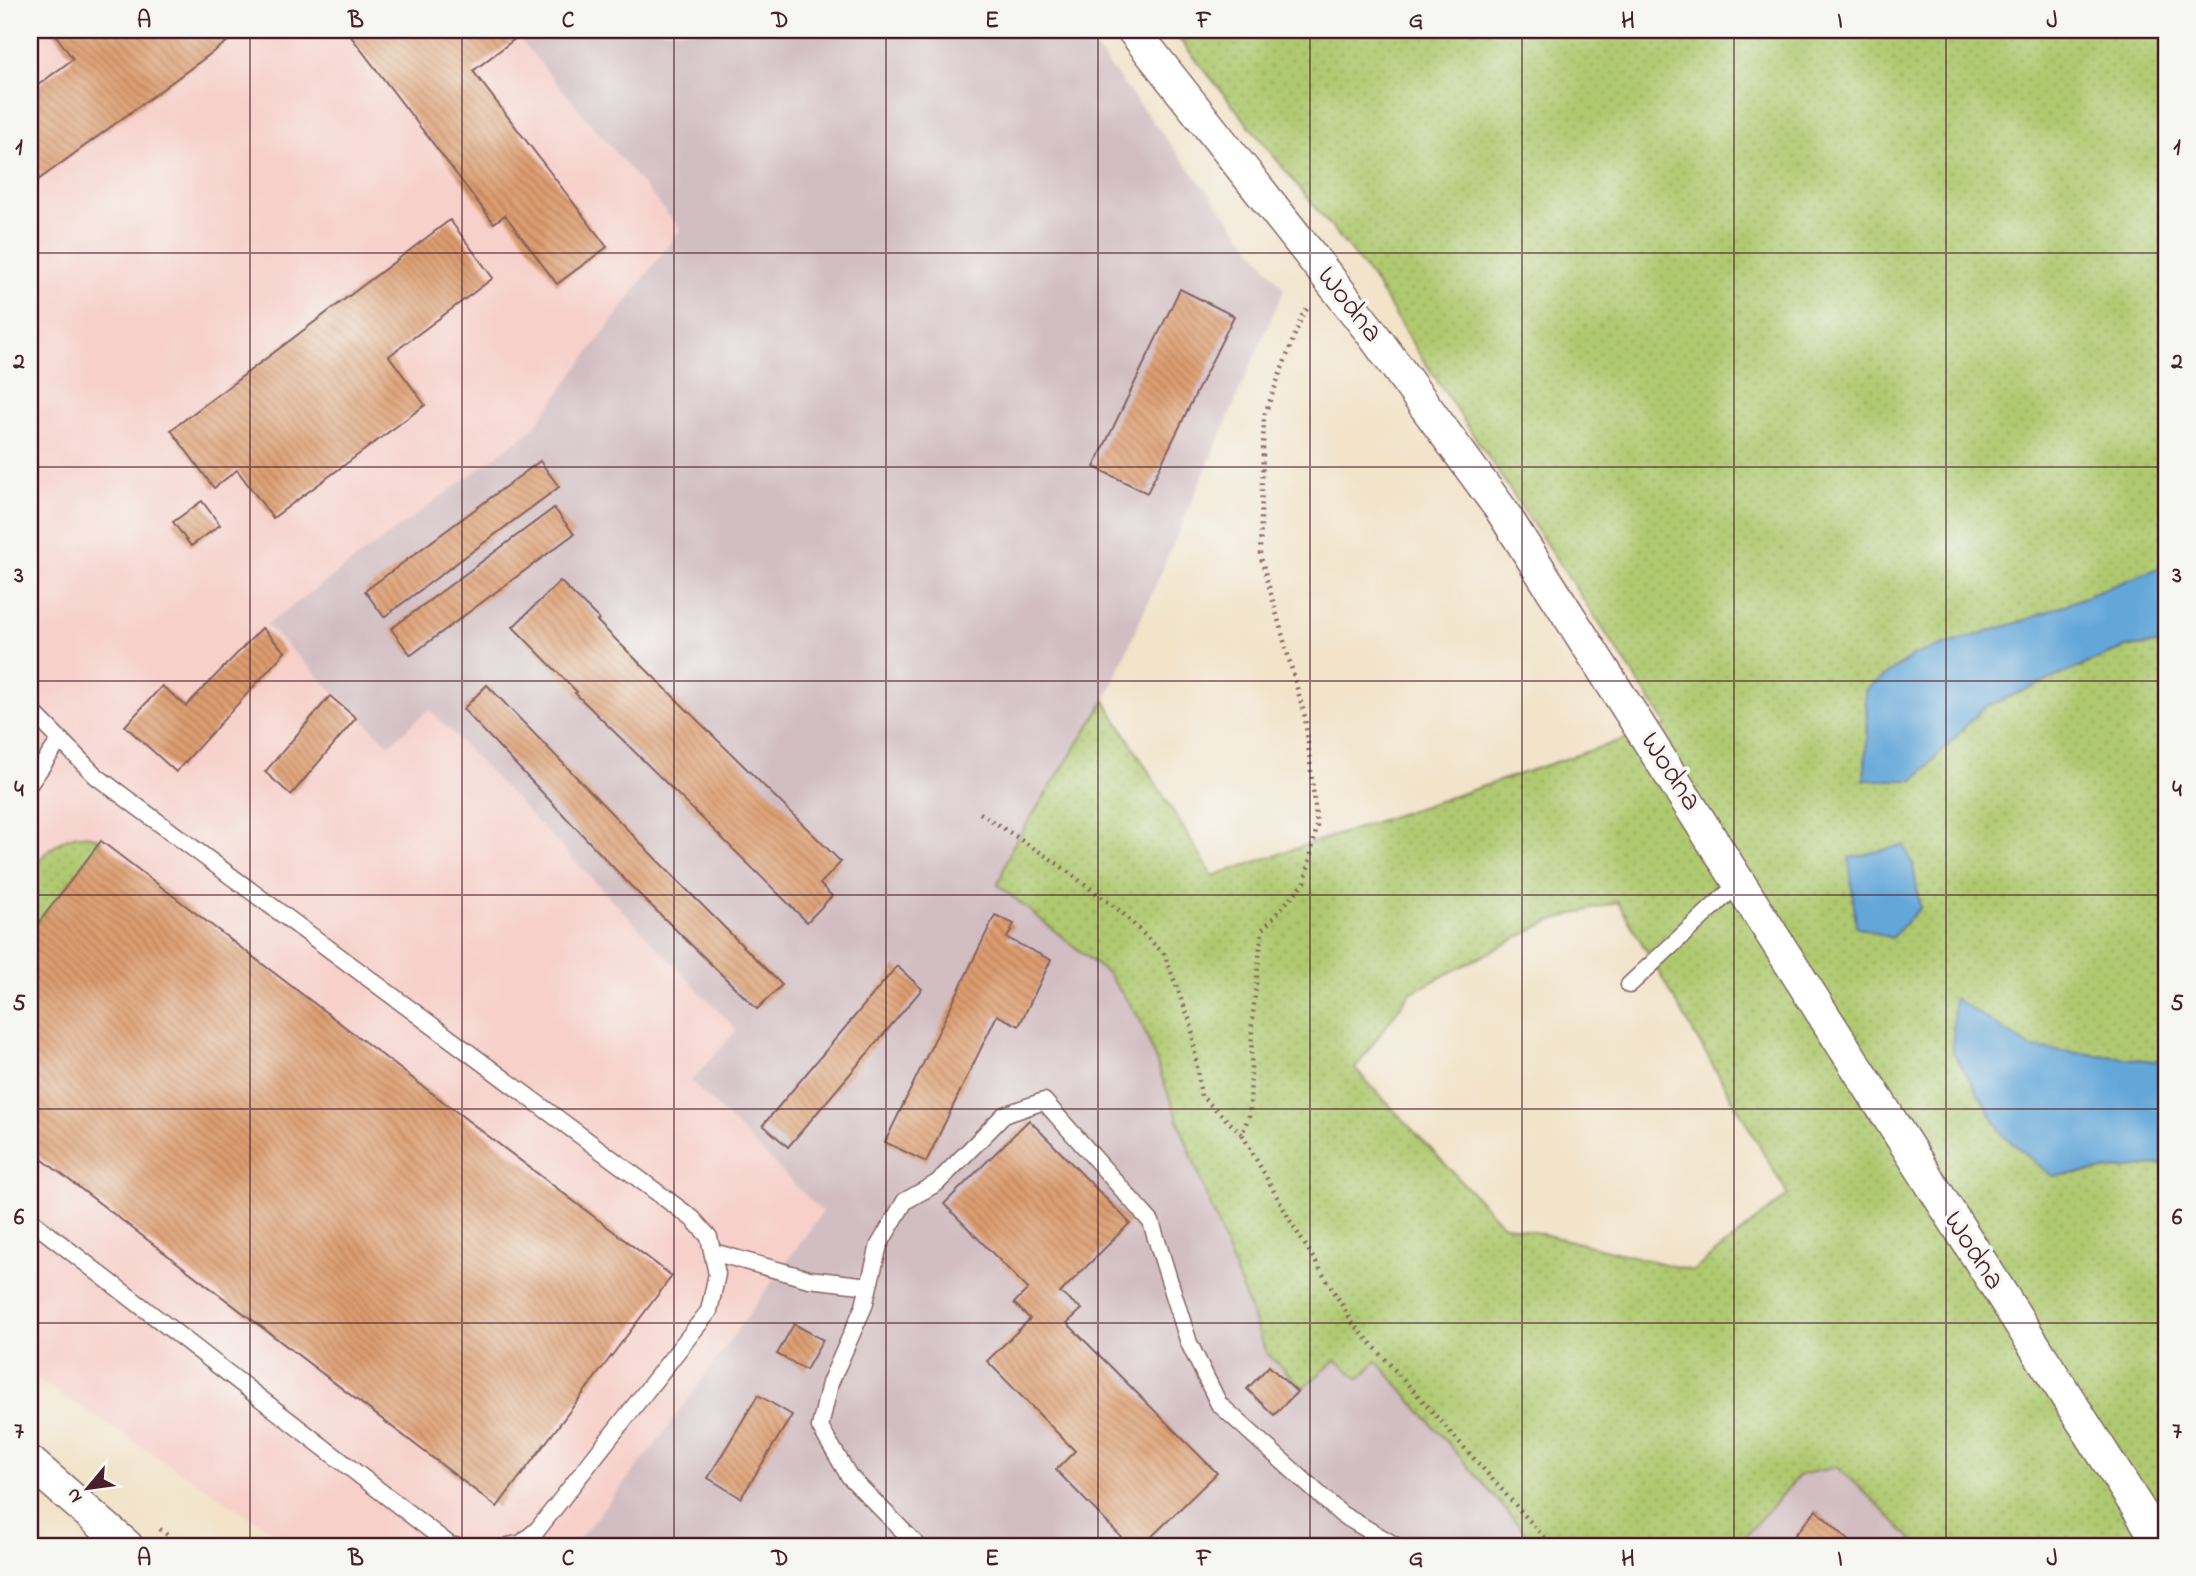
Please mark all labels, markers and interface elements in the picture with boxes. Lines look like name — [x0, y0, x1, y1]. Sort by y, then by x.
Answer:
text: A — [137, 5, 151, 38]
text: B — [347, 5, 364, 38]
text: C — [562, 5, 575, 38]
text: D — [771, 5, 788, 38]
text: E — [985, 5, 999, 38]
text: F — [1196, 5, 1212, 38]
text: G — [1409, 5, 1423, 38]
text: H — [1621, 5, 1635, 38]
text: I — [1837, 5, 1843, 38]
text: J — [2046, 5, 2058, 38]
text: 1 — [15, 132, 23, 165]
text: 1 — [2173, 132, 2181, 165]
street label: Wodna — [1305, 257, 1393, 353]
text: 2 — [12, 346, 25, 379]
text: 2 — [2170, 346, 2183, 379]
text: 3 — [13, 560, 24, 593]
text: 3 — [2171, 560, 2182, 593]
street label: Wodna — [1628, 724, 1712, 820]
text: 4 — [14, 774, 24, 807]
text: 4 — [2172, 774, 2182, 807]
text: 5 — [12, 988, 26, 1021]
text: 5 — [2170, 988, 2184, 1021]
text: 6 — [14, 1202, 25, 1235]
text: 6 — [2172, 1202, 2183, 1235]
street label: Wodna — [1931, 1203, 2015, 1299]
text: 7 — [14, 1416, 24, 1449]
text: 7 — [2172, 1416, 2182, 1449]
north arrow — [52, 1454, 122, 1524]
text: N — [60, 1483, 90, 1507]
text: A — [137, 1543, 151, 1576]
text: B — [347, 1543, 364, 1576]
text: C — [562, 1543, 575, 1576]
text: D — [771, 1543, 788, 1576]
text: E — [985, 1543, 999, 1576]
text: F — [1196, 1543, 1212, 1576]
text: G — [1409, 1543, 1423, 1576]
text: H — [1621, 1543, 1635, 1576]
text: I — [1837, 1543, 1843, 1576]
text: J — [2046, 1543, 2058, 1576]

